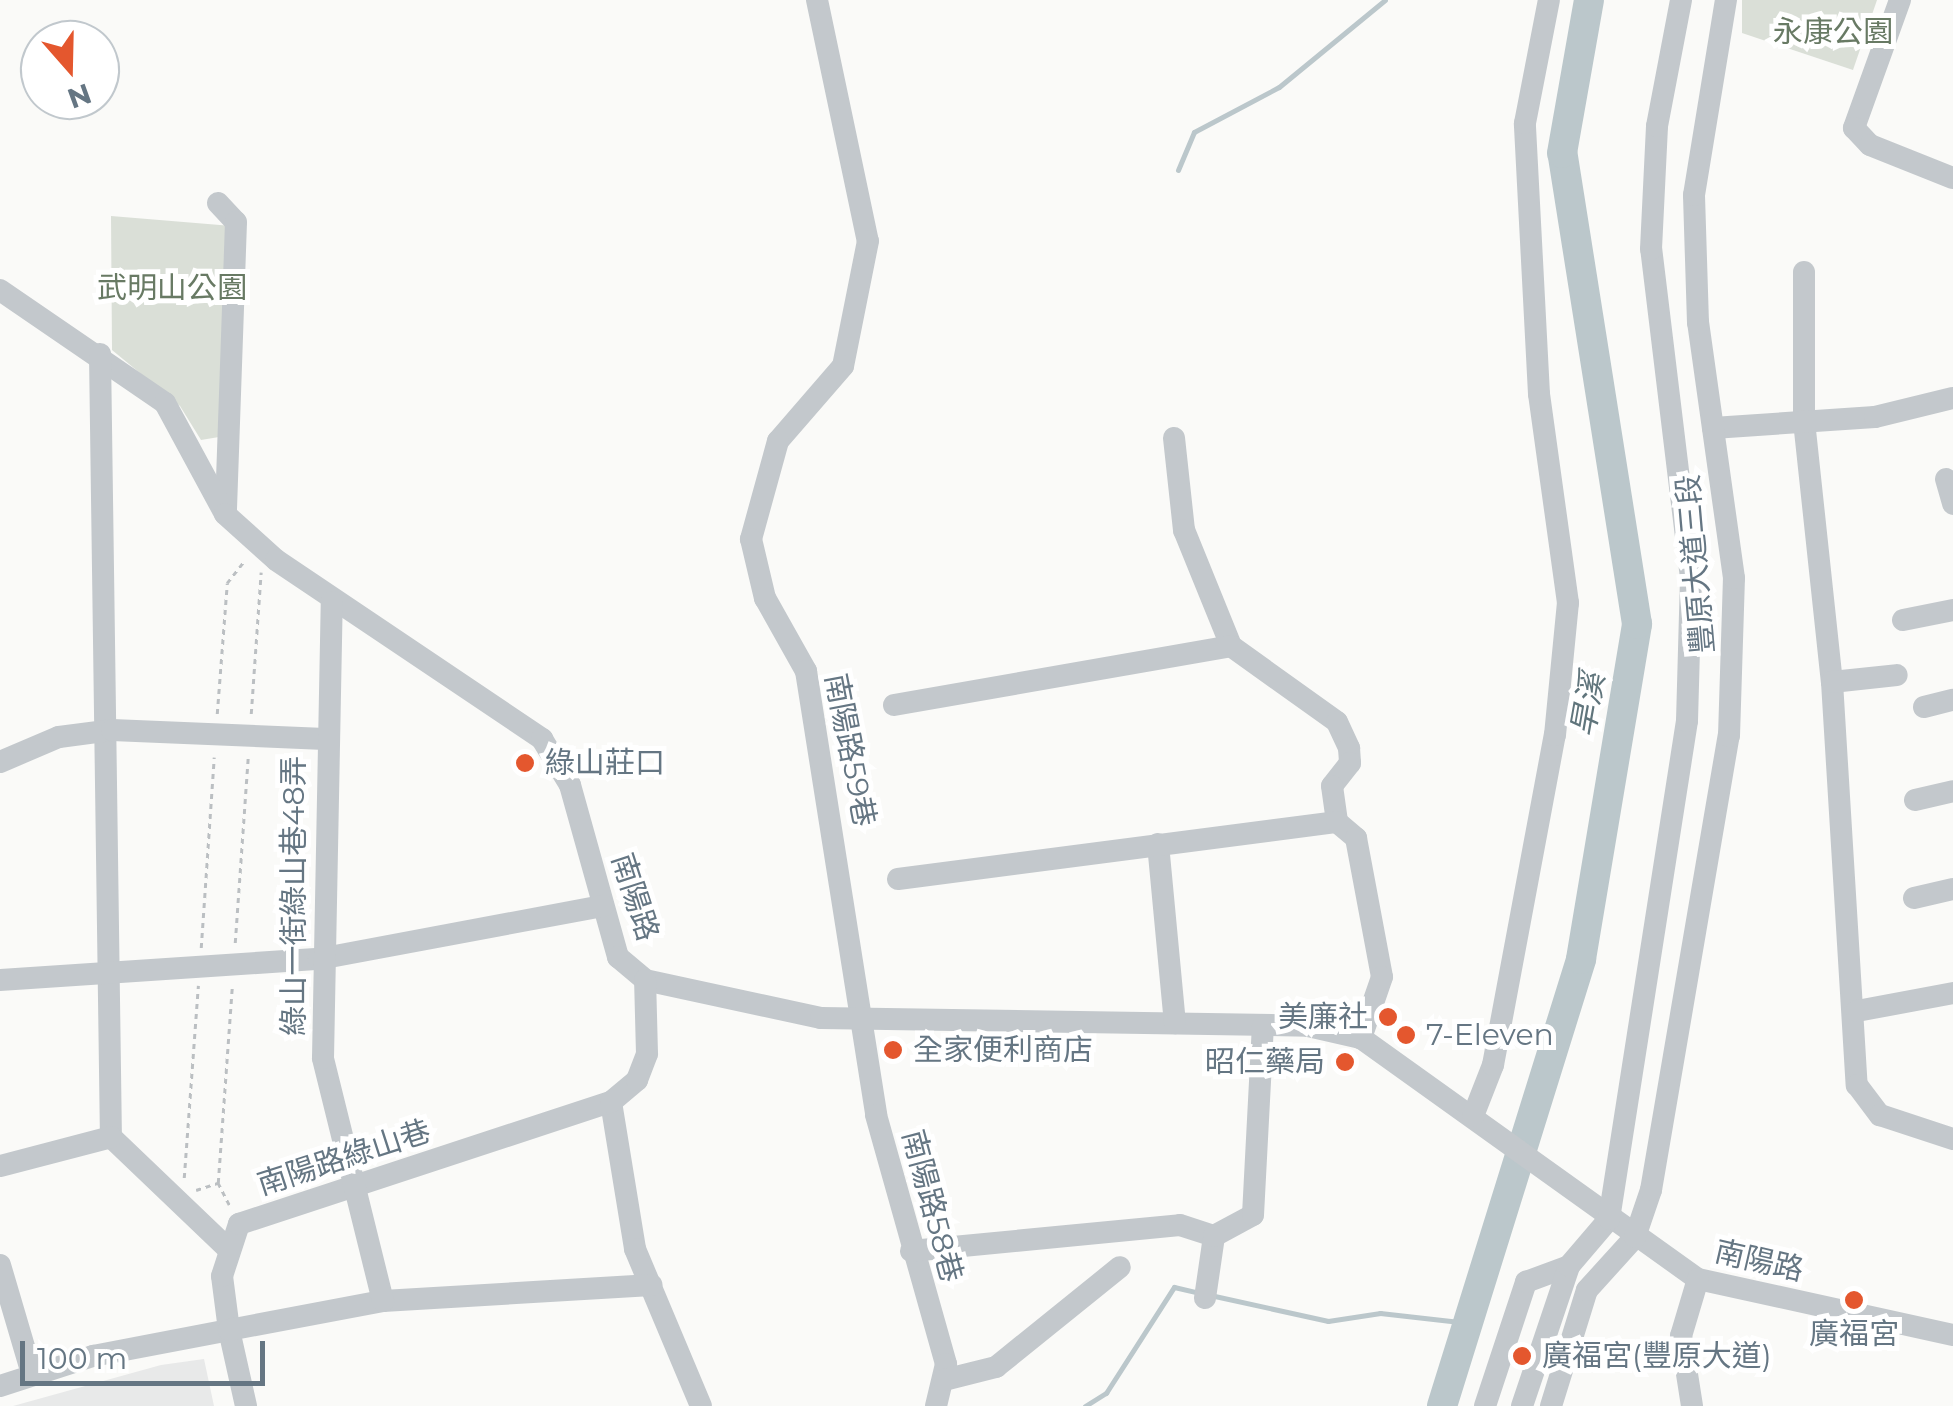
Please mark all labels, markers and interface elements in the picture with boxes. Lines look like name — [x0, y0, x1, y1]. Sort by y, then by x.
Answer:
park label: 永康公園 — [1773, 14, 1893, 50]
north arrow — [20, 20, 120, 120]
text: N — [63, 76, 96, 116]
park label: 武明山公園 — [97, 270, 247, 306]
street label: 豐原大道三段 — [1670, 473, 1722, 655]
street label: 南陽路59巷 — [818, 670, 882, 830]
water label: 旱溪 — [1564, 670, 1612, 740]
place label: 綠山莊口 — [545, 745, 665, 781]
marker: 綠山莊口 — [514, 752, 536, 774]
street label: 綠山一街綠山巷48弄 — [276, 756, 312, 1036]
street label: 南陽路 — [604, 849, 666, 945]
place label: 美廉社 — [1278, 999, 1368, 1035]
marker: 美廉社 — [1377, 1006, 1399, 1028]
place label: 7-Eleven — [1426, 1017, 1554, 1053]
marker: 7-Eleven — [1395, 1024, 1417, 1046]
place label: 全家便利商店 — [913, 1032, 1093, 1068]
marker: 全家便利商店 — [882, 1039, 904, 1061]
place label: 昭仁藥局 — [1205, 1044, 1325, 1080]
marker: 昭仁藥局 — [1334, 1051, 1356, 1073]
street label: 南陽路綠山巷 — [253, 1113, 435, 1203]
street label: 南陽路58巷 — [894, 1126, 970, 1286]
street label: 南陽路 — [1711, 1233, 1807, 1289]
marker: 廣福宮 — [1843, 1289, 1865, 1311]
place label: 廣福宮 — [1809, 1316, 1899, 1352]
scale bar — [25, 1321, 270, 1383]
place label: 廣福宮(豐原大道) — [1542, 1338, 1772, 1374]
text: 100 m — [37, 1340, 127, 1377]
marker: 廣福宮(豐原大道) — [1511, 1345, 1533, 1367]

